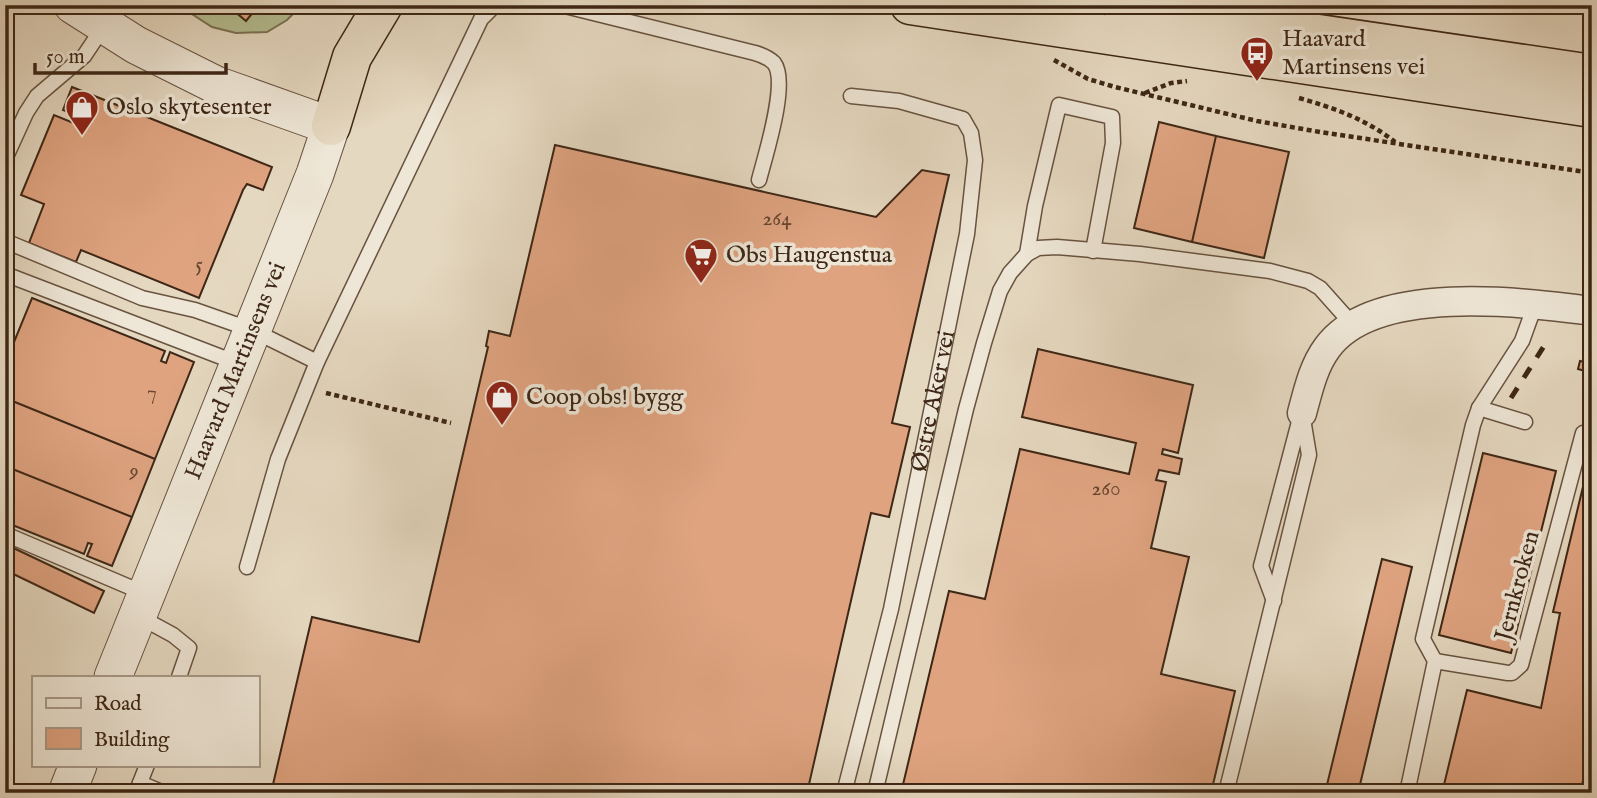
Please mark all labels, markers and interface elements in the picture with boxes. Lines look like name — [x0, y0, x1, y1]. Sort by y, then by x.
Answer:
place label: Haavard Martinsens vei — [1282, 24, 1425, 83]
scale bar — [35, 32, 226, 76]
bus stop icon: Haavard Martinsens vei — [1238, 34, 1276, 83]
text: 50 m — [46, 44, 85, 71]
shop icon: Oslo skytesenter — [63, 88, 101, 137]
place label: Oslo skytesenter — [106, 92, 272, 123]
house number: 264 — [762, 206, 792, 233]
supermarket icon: Obs Haugenstua — [682, 236, 720, 285]
place label: Obs Haugenstua — [726, 240, 893, 271]
house number: 5 — [195, 252, 203, 279]
street label: Haavard Martinsens vei — [178, 258, 294, 484]
street label: Østre Aker vei — [904, 328, 963, 475]
shop icon: Coop obs! bygg — [483, 378, 521, 427]
house number: 7 — [147, 380, 157, 407]
place label: Coop obs! bygg — [526, 382, 684, 413]
house number: 9 — [128, 458, 139, 485]
house number: 260 — [1091, 476, 1121, 503]
street label: Jernkroken — [1488, 527, 1548, 647]
legend — [32, 676, 259, 766]
text: Road — [94, 691, 142, 718]
text: Building — [94, 727, 170, 754]

